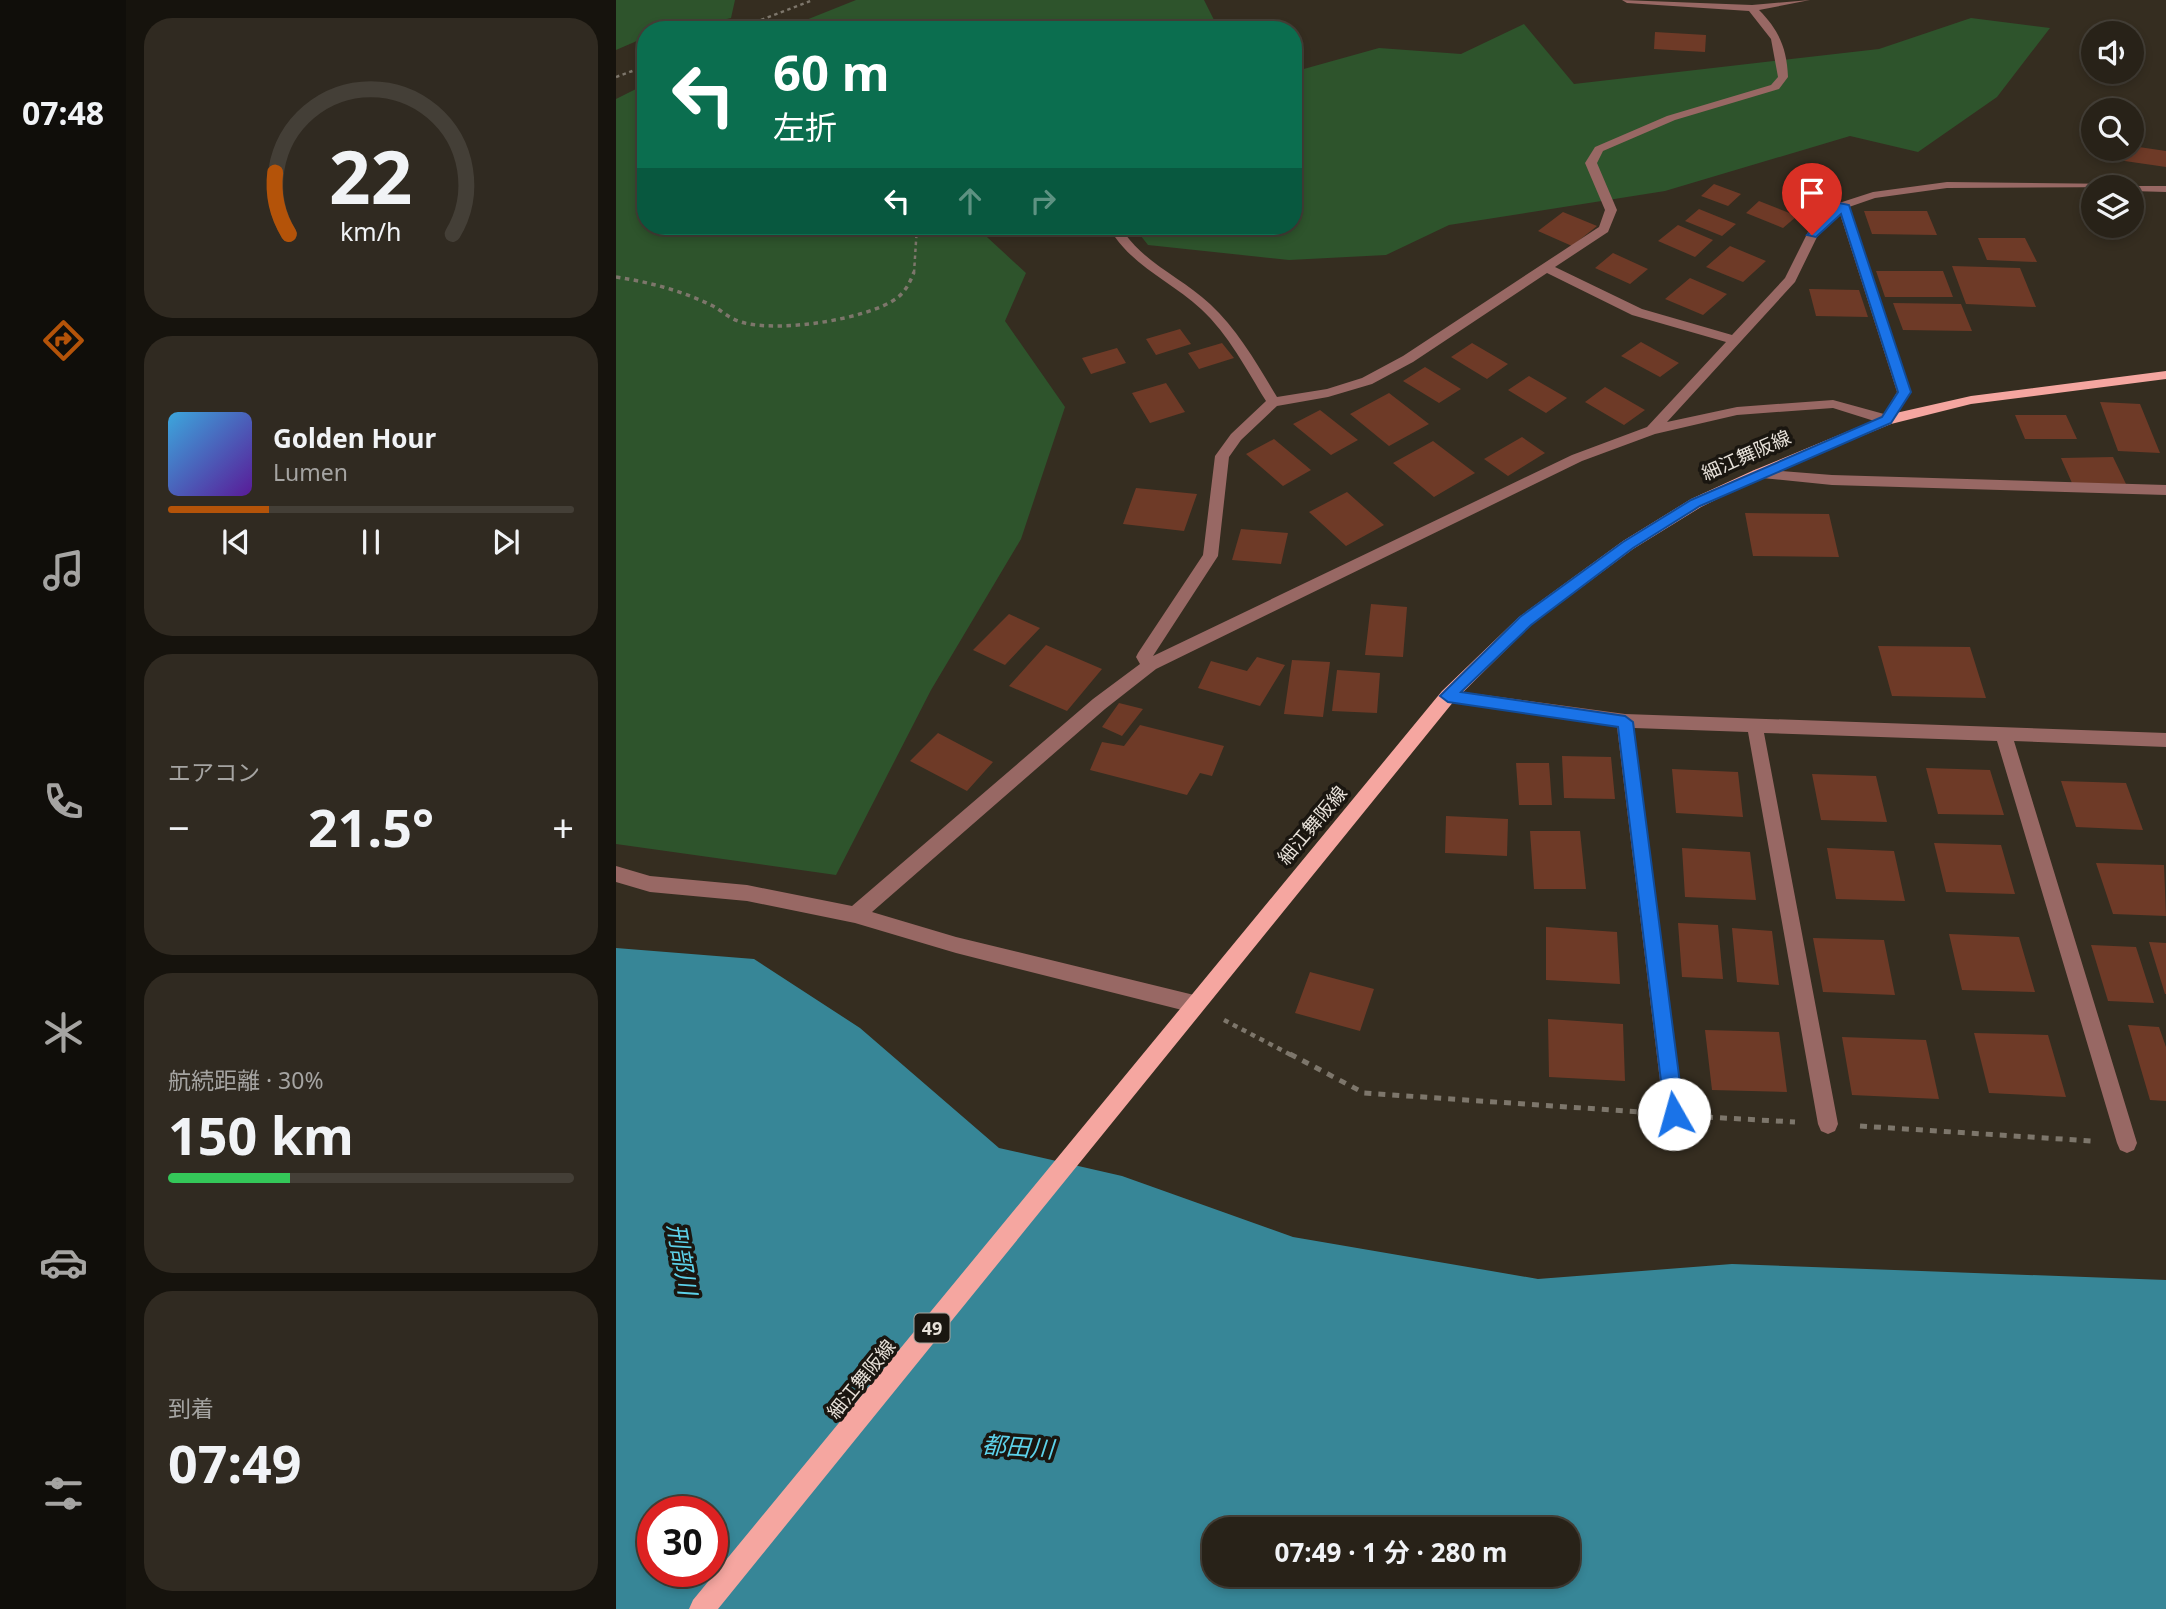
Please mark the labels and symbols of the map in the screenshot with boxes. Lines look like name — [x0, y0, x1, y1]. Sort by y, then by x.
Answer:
pin — [1782, 163, 1842, 235]
street label: 細江舞阪線 — [1697, 424, 1795, 486]
street label: 細江舞阪線 — [1272, 780, 1352, 870]
position arrow — [1637, 1077, 1711, 1151]
water label: 刑部川 — [660, 1221, 706, 1300]
road number: 49 — [914, 1314, 950, 1343]
street label: 細江舞阪線 — [821, 1334, 901, 1424]
water label: 都田川 — [981, 1427, 1058, 1465]
speed limit sign: 30 — [637, 1496, 728, 1587]

